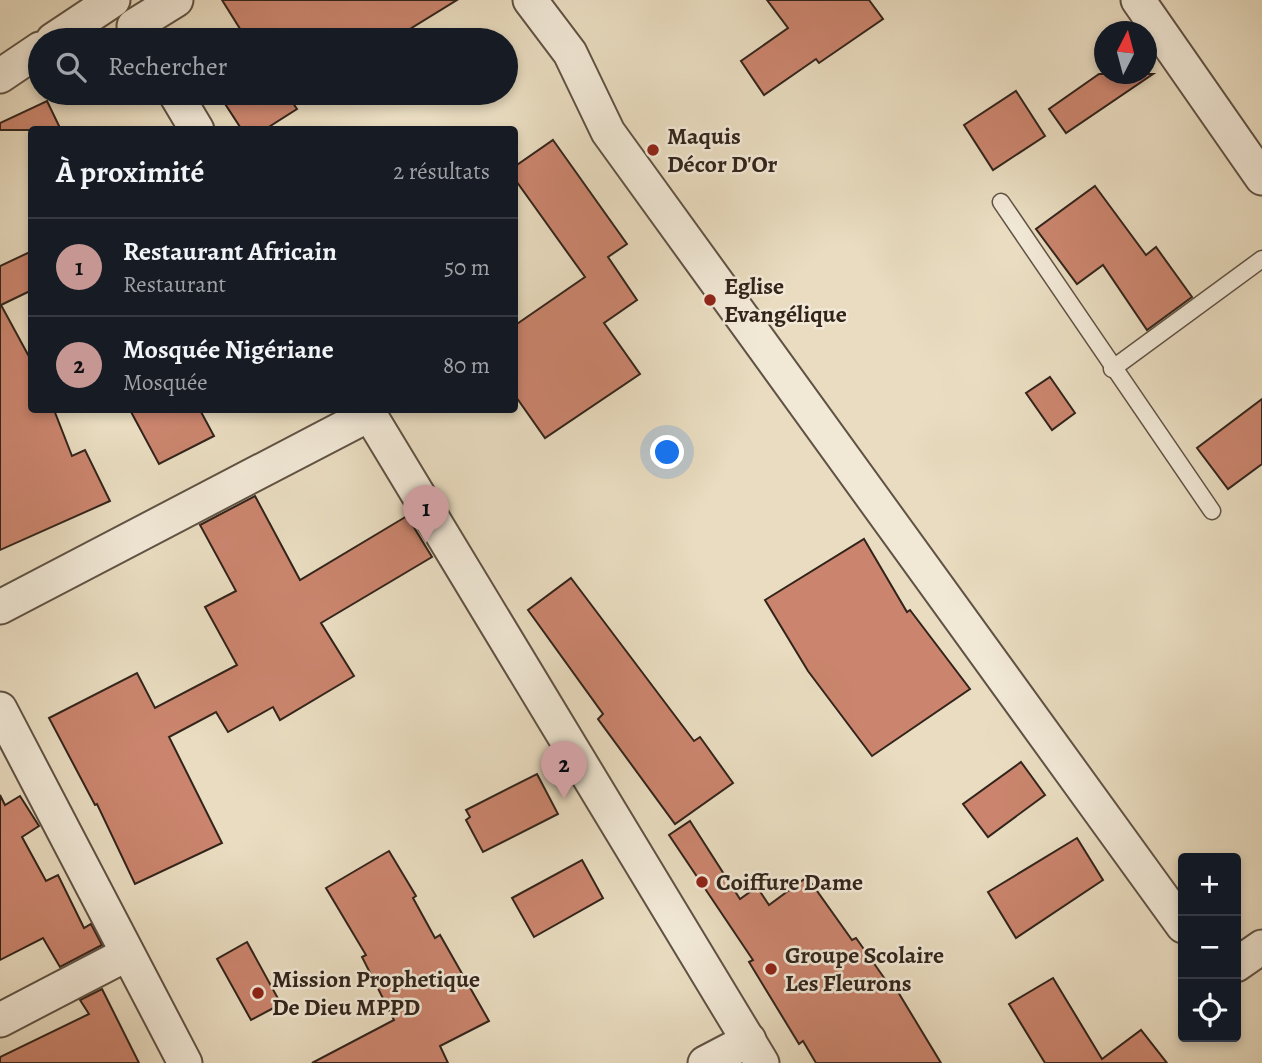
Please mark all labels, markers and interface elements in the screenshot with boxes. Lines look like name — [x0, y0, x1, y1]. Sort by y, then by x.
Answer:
north arrow — [1094, 21, 1157, 84]
search box — [28, 28, 518, 105]
icon: search — [52, 48, 90, 86]
text: Rechercher — [108, 49, 228, 84]
place label: Maquis Décor D'Or — [667, 120, 778, 180]
marker: Maquis Décor D'Or — [645, 142, 661, 158]
text: À proximité — [56, 152, 204, 192]
text: 2 résultats — [393, 156, 490, 187]
text: Restaurant Africain — [123, 234, 337, 269]
text: 1 — [75, 252, 83, 283]
text: 50 m — [444, 252, 490, 283]
text: Restaurant — [123, 269, 226, 300]
place label: Eglise Evangélique — [724, 270, 847, 330]
marker: Eglise Evangélique — [702, 292, 718, 308]
text: Mosquée Nigériane — [123, 332, 334, 367]
text: 2 — [73, 350, 85, 381]
text: 80 m — [443, 350, 490, 381]
text: Mosquée — [123, 367, 208, 398]
your location — [650, 435, 684, 469]
pin: 1 — [403, 485, 449, 543]
pin: 2 — [541, 741, 587, 799]
map controls — [1178, 853, 1241, 1042]
button: + — [1178, 853, 1241, 916]
place label: Coiffure Dame — [716, 866, 863, 898]
marker: Coiffure Dame — [694, 874, 710, 890]
button: − — [1178, 916, 1241, 979]
place label: Groupe Scolaire Les Fleurons — [785, 939, 944, 999]
marker: Groupe Scolaire Les Fleurons — [763, 961, 779, 977]
place label: Mission Prophetique De Dieu MPPD — [272, 963, 480, 1023]
button: locate — [1178, 979, 1241, 1042]
marker: Mission Prophetique De Dieu MPPD — [250, 985, 266, 1001]

